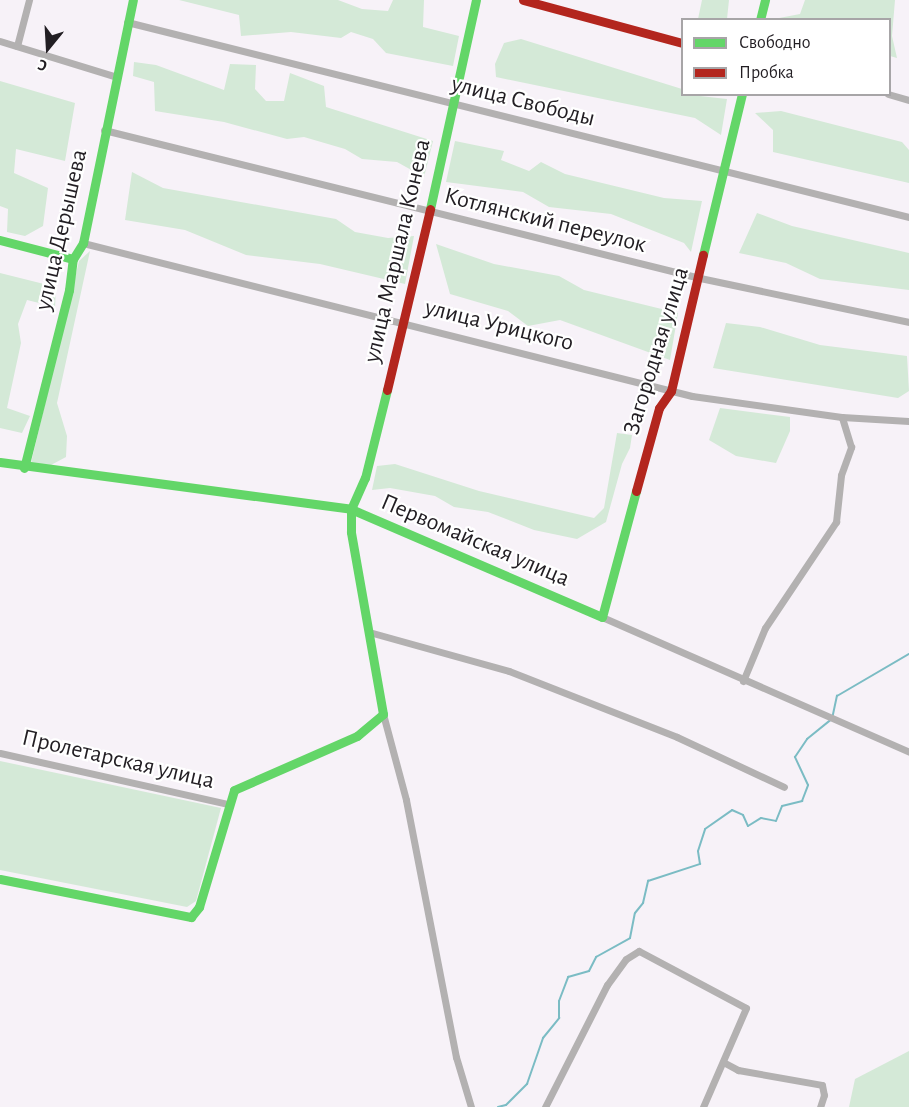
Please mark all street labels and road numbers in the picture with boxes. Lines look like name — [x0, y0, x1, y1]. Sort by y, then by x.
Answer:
street label: улица Свободы — [448, 70, 598, 134]
street label: улица Маршала Конева — [358, 137, 438, 365]
street label: улица Дерышева — [29, 147, 95, 313]
street label: Котлянский переулок — [441, 182, 649, 260]
street label: Загородная улица — [618, 264, 696, 438]
street label: улица Урицкого — [422, 294, 576, 358]
street label: Первомайская улица — [376, 488, 574, 594]
street label: Пролетарская улица — [19, 724, 217, 796]

